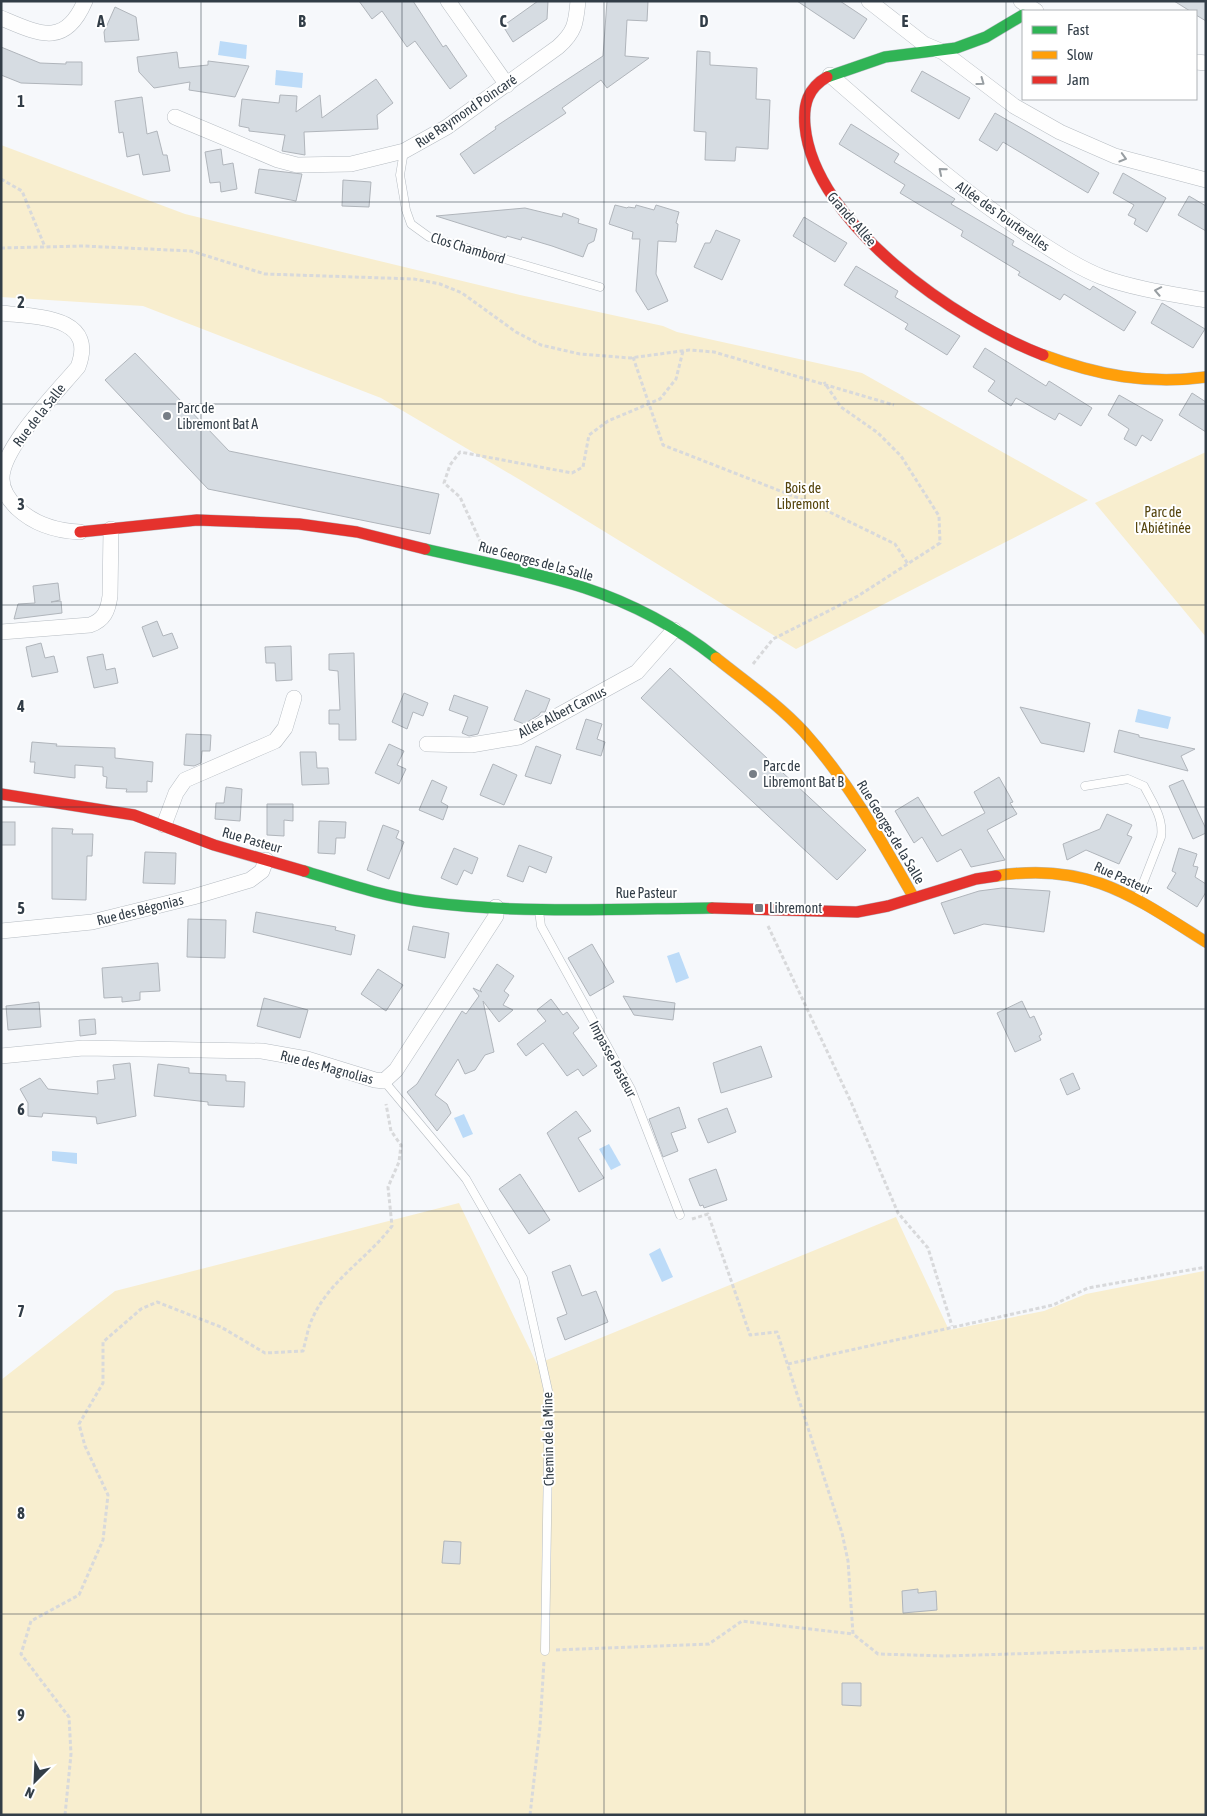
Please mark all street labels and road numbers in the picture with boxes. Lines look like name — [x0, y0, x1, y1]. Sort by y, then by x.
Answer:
street label: Rue Raymond Poincaré — [412, 71, 520, 151]
street label: Allée des Tourterelles — [953, 178, 1053, 254]
street label: Grande Allée — [824, 189, 880, 249]
street label: Clos Chambord — [429, 229, 507, 267]
street label: Rue de la Salle — [10, 380, 68, 450]
street label: Rue Georges de la Salle — [477, 538, 595, 584]
street label: Allée Albert Camus — [515, 683, 609, 741]
street label: Rue Georges de la Salle — [854, 777, 928, 887]
street label: Rue Pasteur — [220, 824, 284, 856]
street label: Rue Pasteur — [1092, 858, 1155, 898]
street label: Rue Pasteur — [615, 885, 677, 901]
street label: Rue des Bégonias — [95, 892, 185, 928]
street label: Impasse Pasteur — [586, 1018, 640, 1101]
street label: Rue des Magnolias — [279, 1047, 375, 1087]
street label: Chemin de la Mine — [539, 1392, 557, 1486]

